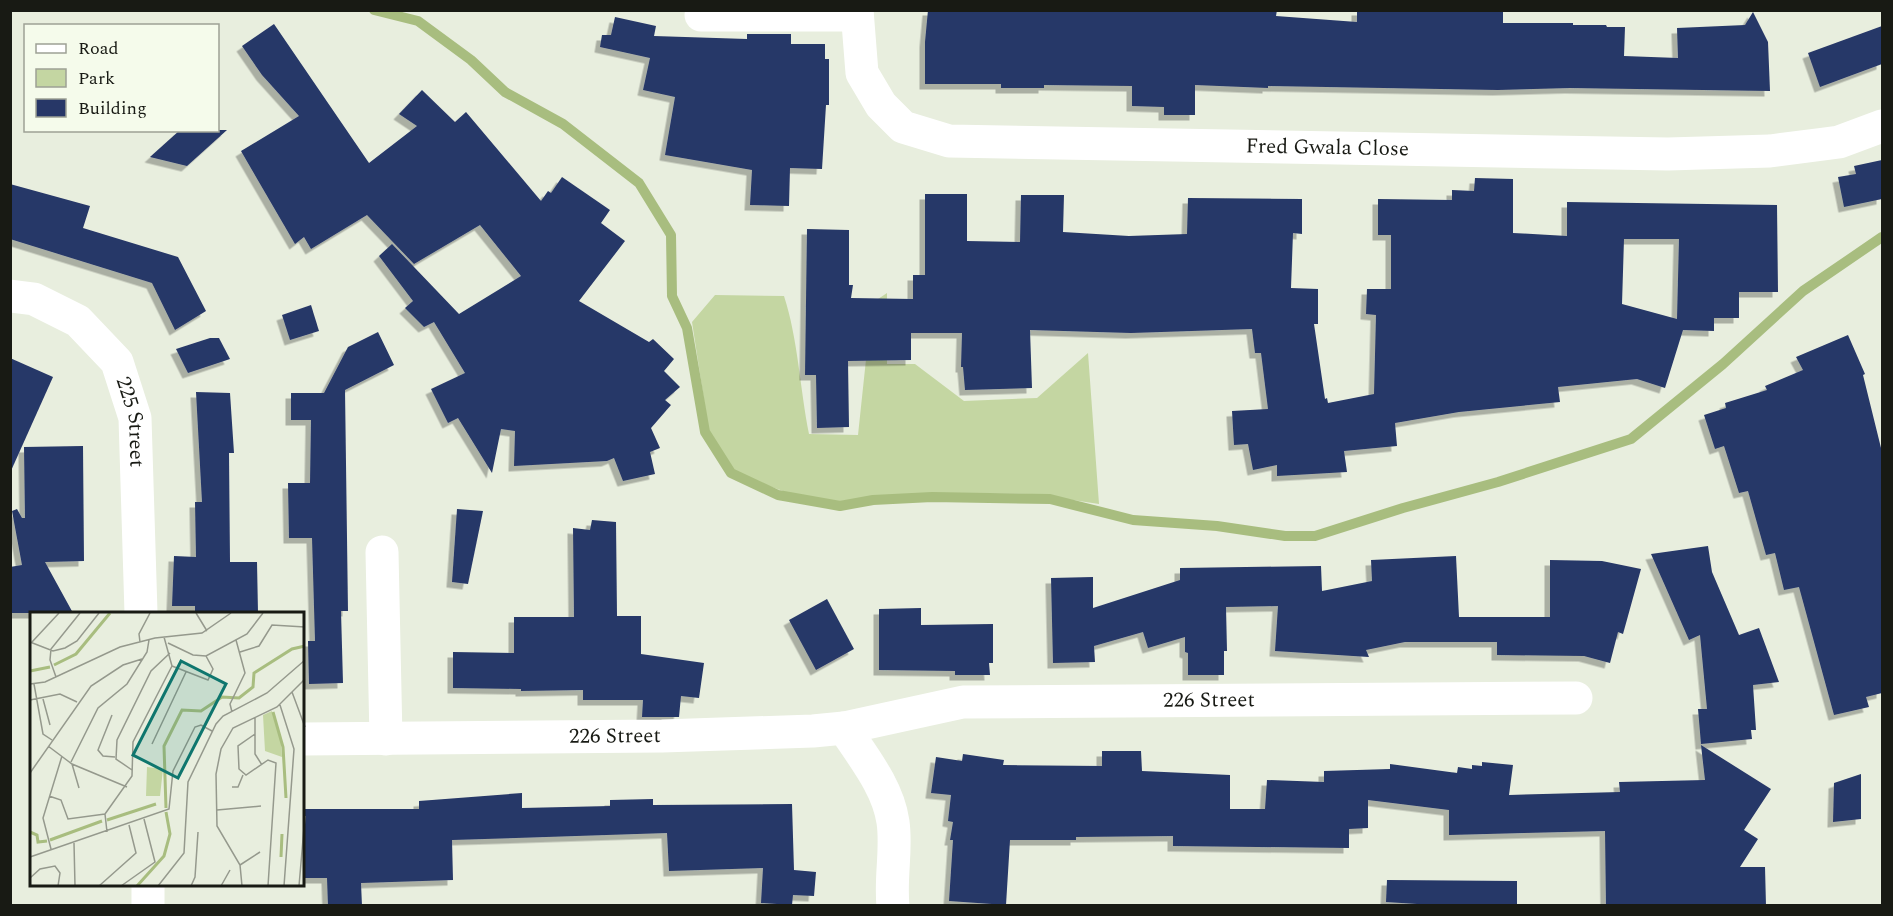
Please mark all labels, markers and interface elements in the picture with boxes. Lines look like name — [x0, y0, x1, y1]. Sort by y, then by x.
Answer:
legend — [24, 24, 219, 132]
text: Road — [78, 35, 119, 62]
text: Park — [78, 65, 115, 92]
text: Building — [78, 95, 147, 122]
street label: Fred Gwala Close — [1245, 130, 1409, 165]
street label: 225 Street — [107, 372, 153, 468]
inset map — [30, 612, 304, 886]
street label: 226 Street — [1163, 684, 1255, 717]
street label: 226 Street — [569, 720, 661, 753]

